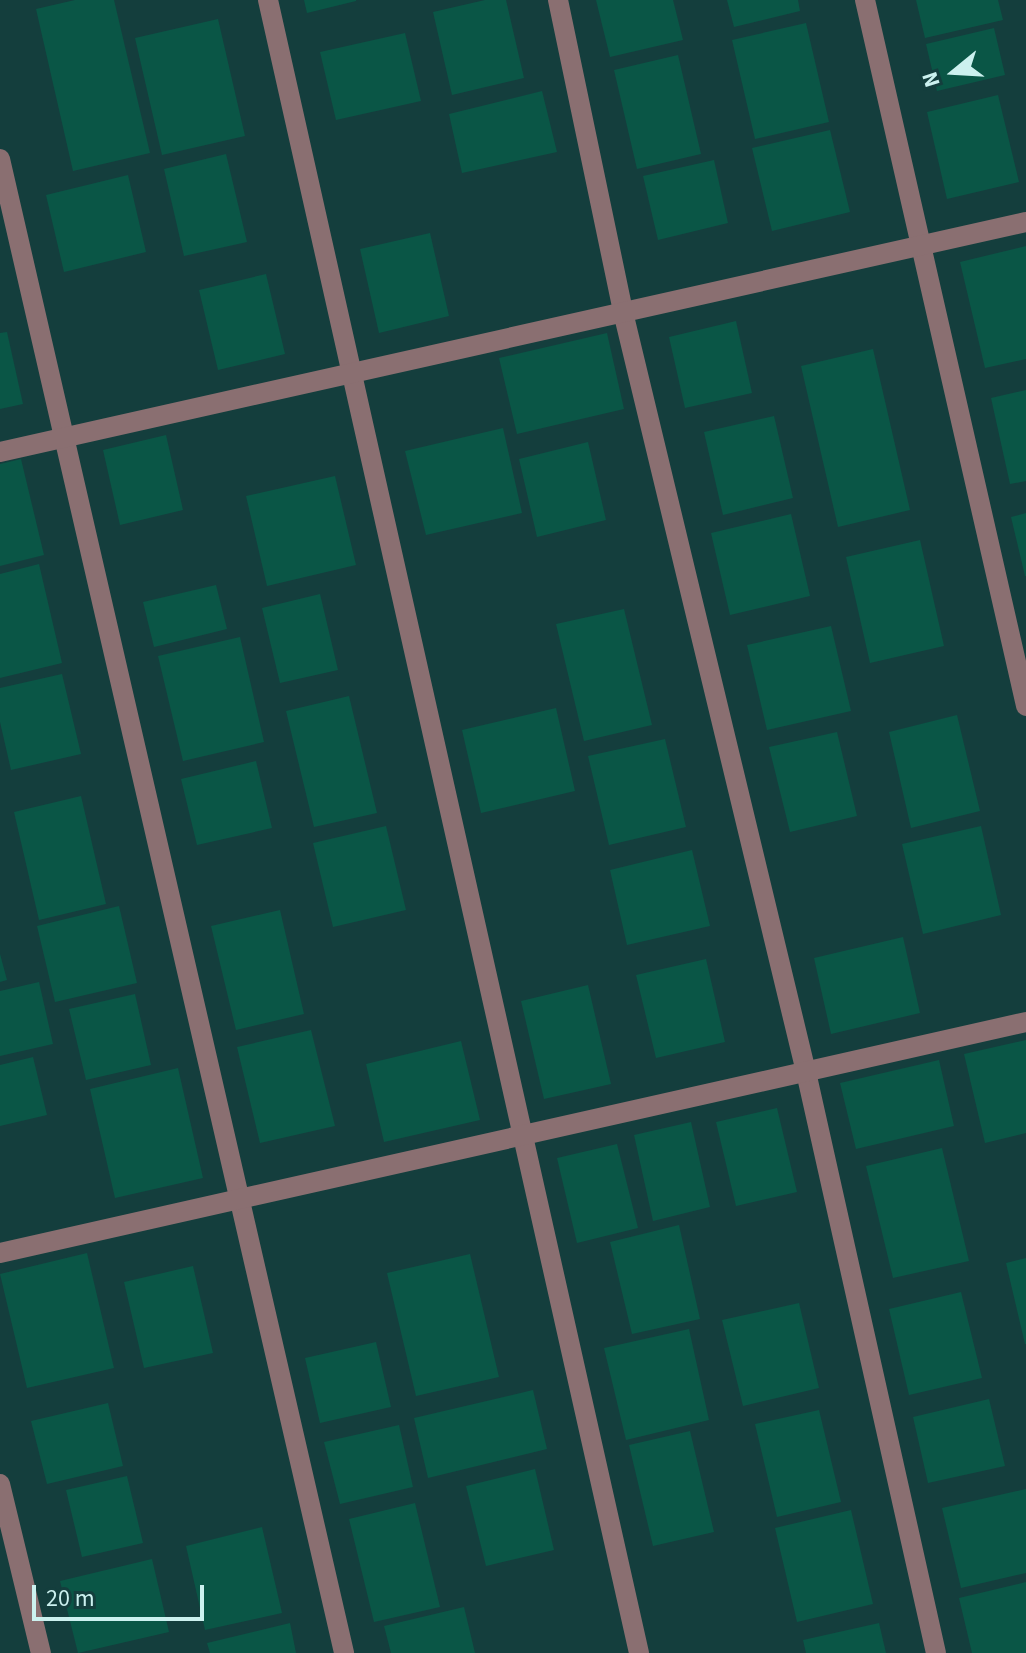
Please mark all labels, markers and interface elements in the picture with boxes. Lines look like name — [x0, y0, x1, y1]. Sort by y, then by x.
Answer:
north arrow — [914, 32, 994, 112]
text: N — [914, 68, 949, 91]
scale bar — [36, 1569, 208, 1619]
text: 20 m — [46, 1581, 95, 1616]

